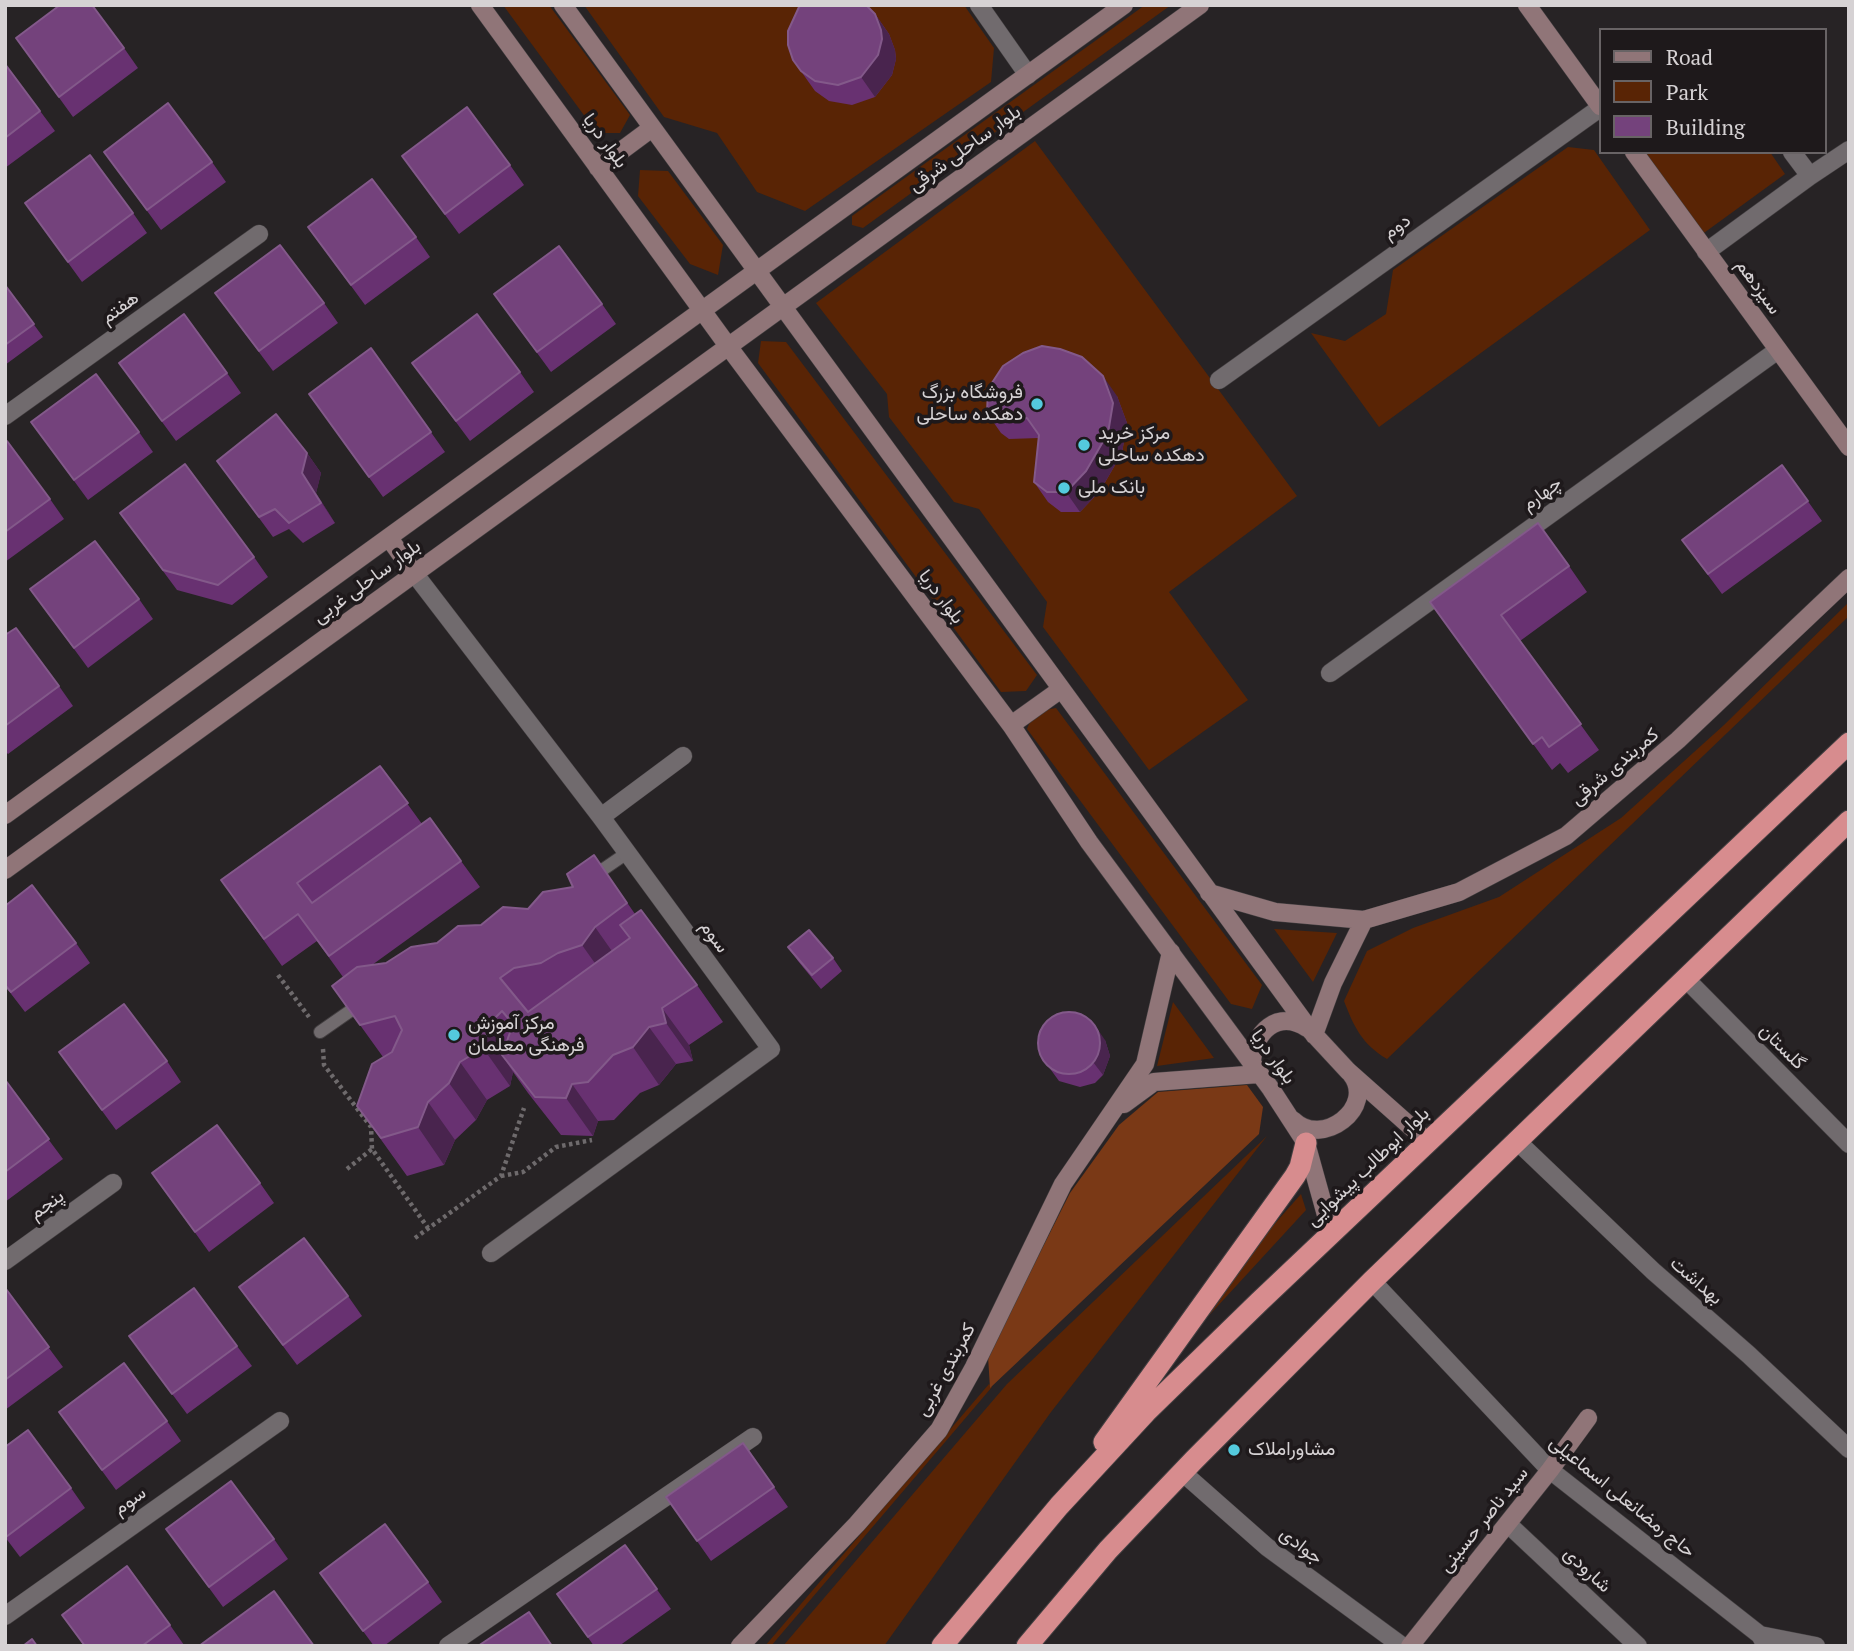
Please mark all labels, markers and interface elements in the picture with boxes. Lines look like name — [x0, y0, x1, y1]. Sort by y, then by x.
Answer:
legend — [1598, 28, 1826, 154]
text: Road — [1666, 43, 1713, 71]
text: Park — [1666, 78, 1708, 106]
street label: بلوار ساحلی شرقی — [904, 101, 1026, 197]
street label: بلوار دریا — [578, 109, 632, 173]
text: Building — [1666, 113, 1745, 141]
street label: دوم — [1379, 209, 1415, 245]
street label: سیزدهم — [1730, 255, 1786, 319]
street label: هفتم — [97, 287, 143, 329]
place label: فروشگاه بزرگ دهکده ساحلی — [916, 382, 1023, 426]
marker: فروشگاه بزرگ دهکده ساحلی — [1029, 396, 1045, 412]
place label: مرکز خرید دهکده ساحلی — [1098, 423, 1205, 467]
marker: مرکز خرید دهکده ساحلی — [1076, 437, 1092, 453]
street label: چهارم — [1518, 472, 1566, 516]
place label: بانک ملی — [1078, 477, 1145, 499]
marker: بانک ملی — [1056, 480, 1072, 496]
street label: بلوار ساحلی غربی — [309, 535, 425, 629]
street label: بلوار دریا — [913, 565, 969, 629]
street label: کمربندی شرقی — [1566, 723, 1664, 811]
street label: سوم — [695, 916, 733, 958]
place label: مرکز آموزش فرهنگی معلمان — [468, 1013, 585, 1057]
street label: گلستان — [1754, 1019, 1810, 1075]
street label: بلوار دریا — [1246, 1025, 1300, 1089]
marker: مرکز آموزش فرهنگی معلمان — [446, 1027, 462, 1043]
street label: بلوار ابوطالب پیشوایی — [1302, 1102, 1434, 1232]
street label: پنجم — [25, 1185, 69, 1225]
street label: بهداشت — [1665, 1252, 1727, 1310]
street label: کمربندی غربی — [911, 1320, 981, 1420]
street label: حاج رمضانعلی اسماعیلی — [1544, 1431, 1700, 1563]
place label: مشاوراملاک — [1248, 1439, 1335, 1461]
marker: مشاوراملاک — [1226, 1442, 1242, 1458]
street label: سید ناصر حسینی — [1434, 1463, 1534, 1577]
street label: سوم — [109, 1482, 151, 1520]
street label: جوادی — [1275, 1522, 1327, 1570]
street label: شارودی — [1558, 1542, 1616, 1598]

